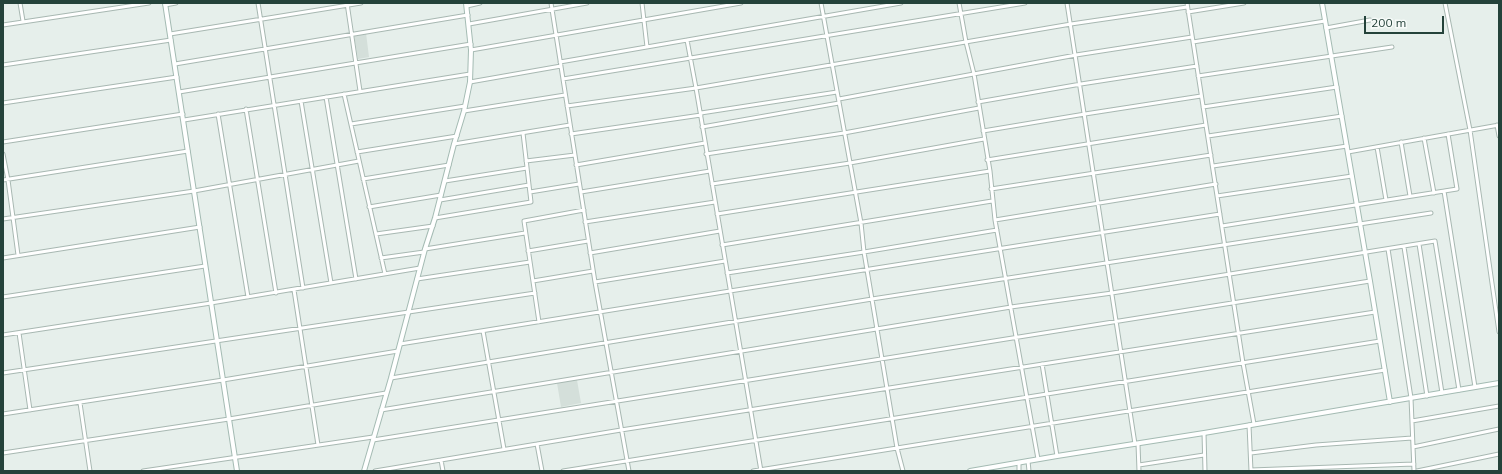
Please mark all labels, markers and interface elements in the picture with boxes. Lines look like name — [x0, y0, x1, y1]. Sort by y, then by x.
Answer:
scale bar — [1366, 8, 1446, 34]
text: 200 m — [1371, 15, 1406, 30]

